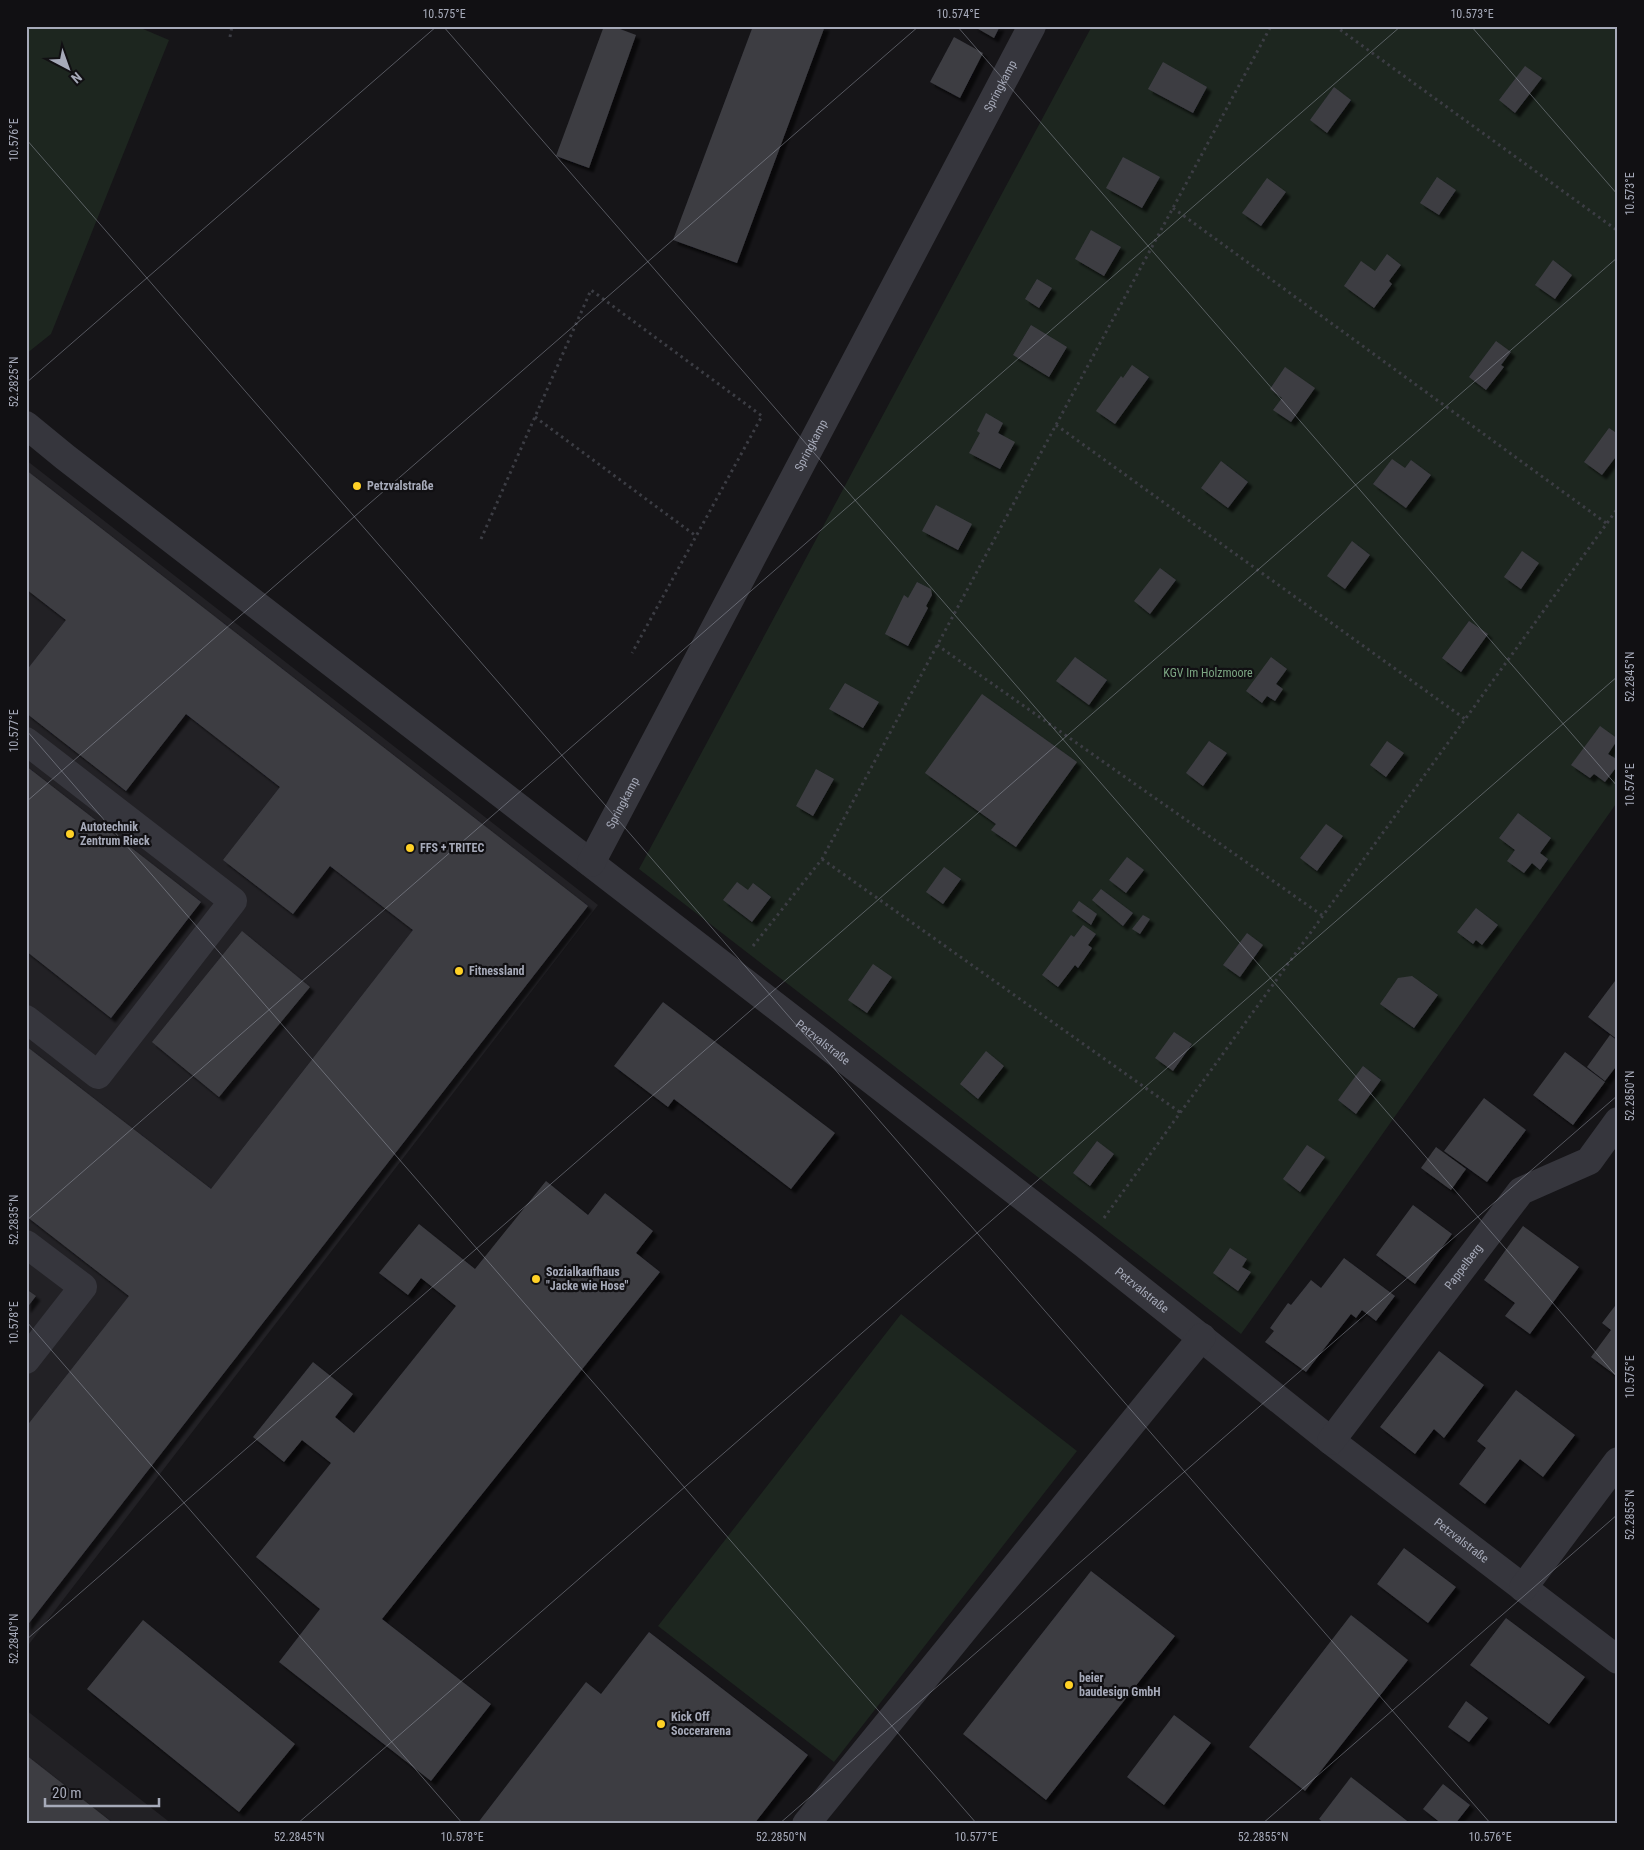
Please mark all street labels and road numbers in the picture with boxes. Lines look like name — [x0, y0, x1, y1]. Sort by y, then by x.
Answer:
street label: Springkamp — [981, 58, 1020, 114]
street label: Springkamp — [792, 417, 830, 474]
street label: Springkamp — [603, 775, 642, 831]
street label: Petzvalstraße — [793, 1017, 853, 1068]
street label: Pappelberg — [1442, 1241, 1485, 1292]
street label: Petzvalstraße — [1112, 1265, 1172, 1316]
street label: Petzvalstraße — [1431, 1515, 1492, 1566]

